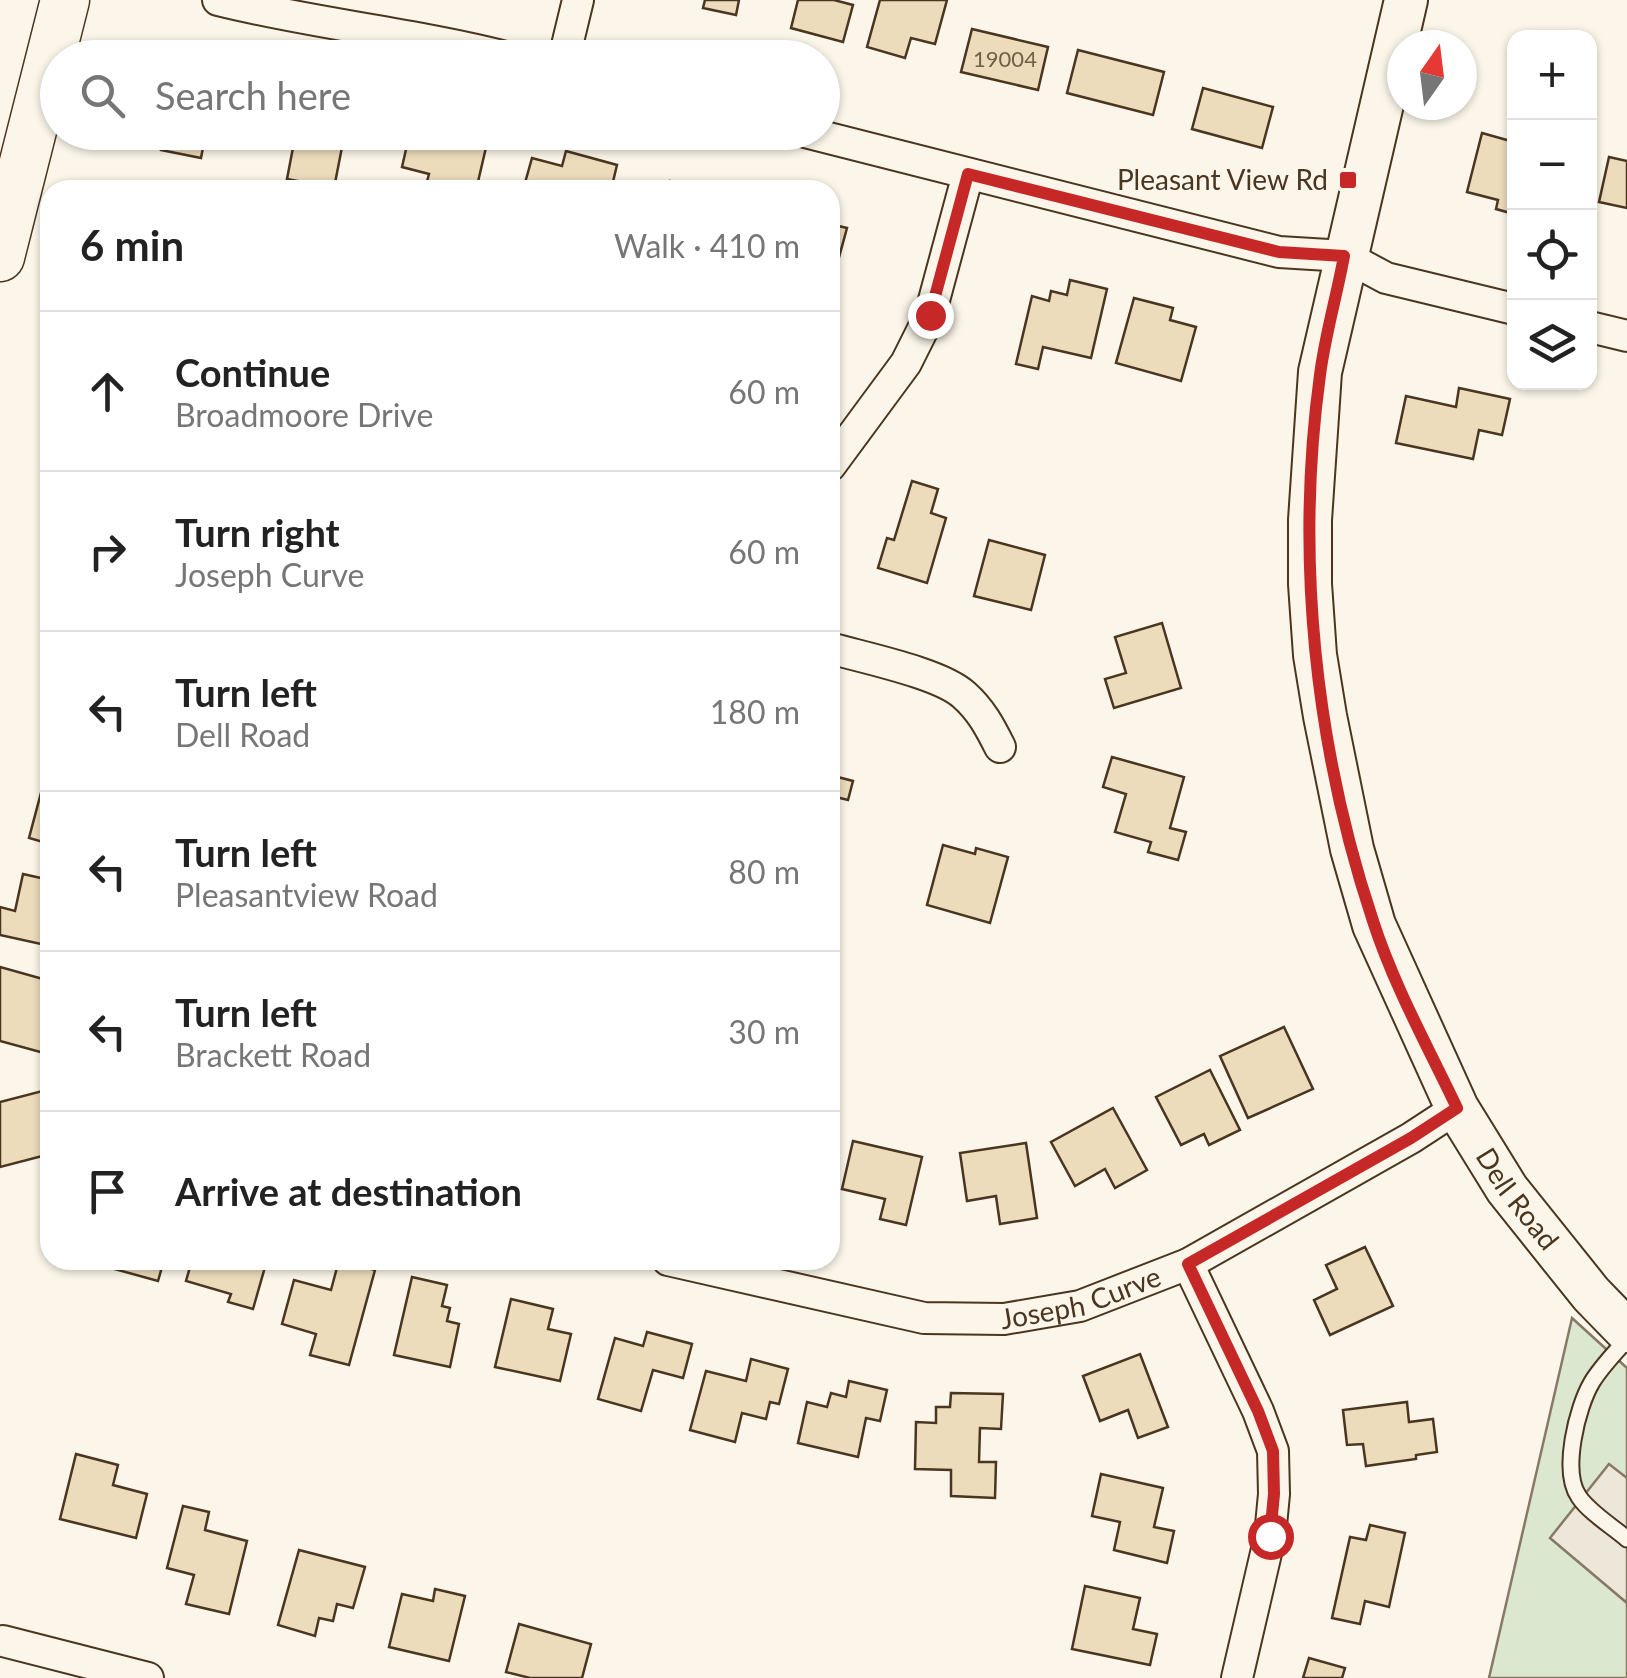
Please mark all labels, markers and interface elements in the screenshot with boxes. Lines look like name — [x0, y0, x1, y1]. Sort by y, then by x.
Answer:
north arrow — [1387, 30, 1477, 120]
map controls — [1507, 30, 1597, 390]
button: + — [1507, 30, 1597, 120]
search box — [40, 40, 840, 150]
house number: 19004 — [973, 45, 1037, 72]
icon: search — [75, 68, 130, 123]
text: Search here — [155, 72, 351, 118]
button: − — [1507, 120, 1597, 210]
place label: Pleasant View Rd — [1117, 162, 1328, 196]
marker: Pleasant View Rd — [1337, 169, 1359, 191]
button: locate — [1507, 210, 1597, 300]
text: 6 min — [80, 220, 184, 270]
text: Walk · 410 m — [614, 226, 800, 265]
route end — [908, 293, 954, 339]
button: layers — [1507, 300, 1597, 390]
text: Continue — [175, 349, 330, 395]
icon: ahead — [80, 364, 135, 419]
text: 60 m — [728, 372, 800, 411]
text: Broadmoore Drive — [175, 395, 433, 434]
text: Turn right — [175, 509, 340, 555]
icon: right — [80, 524, 135, 579]
text: 60 m — [728, 532, 800, 571]
text: Joseph Curve — [175, 555, 364, 594]
text: Turn left — [175, 669, 317, 715]
icon: left — [80, 684, 135, 739]
text: 180 m — [710, 692, 800, 731]
text: Dell Road — [175, 715, 310, 754]
text: Turn left — [175, 829, 317, 875]
icon: left — [80, 844, 135, 899]
text: 80 m — [728, 852, 800, 891]
text: Pleasantview Road — [175, 875, 438, 914]
text: Turn left — [175, 989, 317, 1035]
icon: left — [80, 1004, 135, 1059]
text: 30 m — [728, 1012, 800, 1051]
text: Brackett Road — [175, 1035, 371, 1074]
street label: Dell Road — [1470, 1141, 1567, 1256]
icon: arrive — [80, 1164, 135, 1219]
text: Arrive at destination — [175, 1168, 522, 1214]
street label: Joseph Curve — [998, 1258, 1165, 1335]
route start — [1248, 1514, 1294, 1560]

